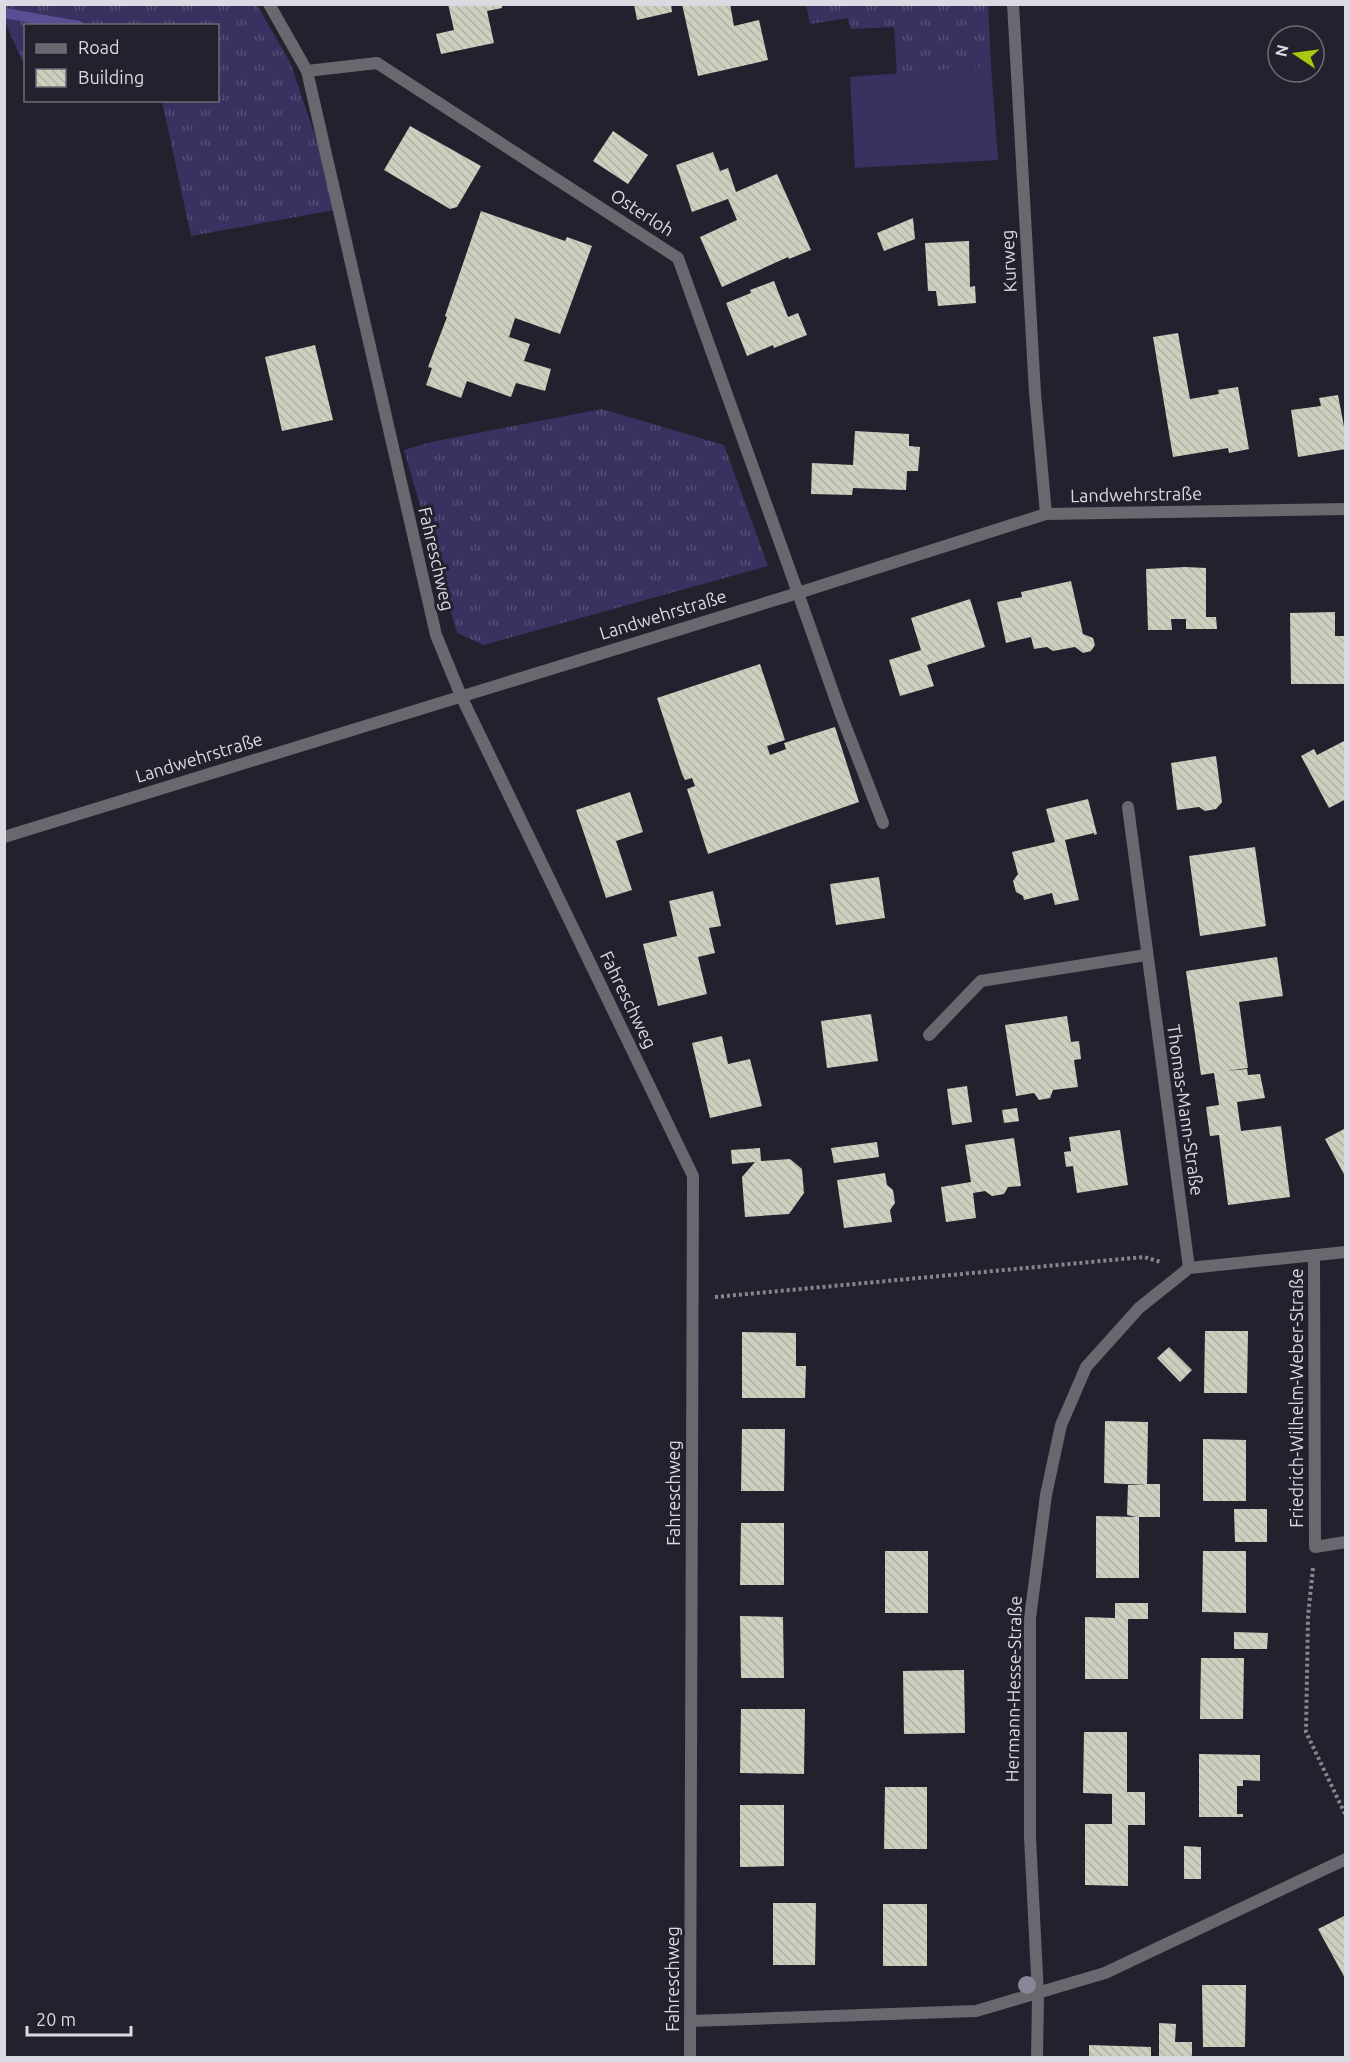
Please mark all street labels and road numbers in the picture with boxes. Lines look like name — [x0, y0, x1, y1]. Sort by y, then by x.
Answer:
street label: Osterloh — [607, 184, 678, 240]
street label: Kurweg — [996, 229, 1020, 293]
street label: Landwehrstraße — [1070, 483, 1202, 505]
street label: Fahreschweg — [415, 505, 459, 613]
street label: Landwehrstraße — [597, 585, 729, 643]
street label: Landwehrstraße — [133, 728, 265, 786]
street label: Fahreschweg — [597, 948, 661, 1051]
street label: Thomas-Mann-Straße — [1164, 1023, 1208, 1197]
street label: Friedrich-Wilhelm-Weber-Straße — [1286, 1268, 1306, 1528]
street label: Fahreschweg — [663, 1440, 683, 1546]
street label: Hermann-Hesse-Straße — [1001, 1596, 1025, 1782]
street label: Fahreschweg — [662, 1926, 682, 2032]

